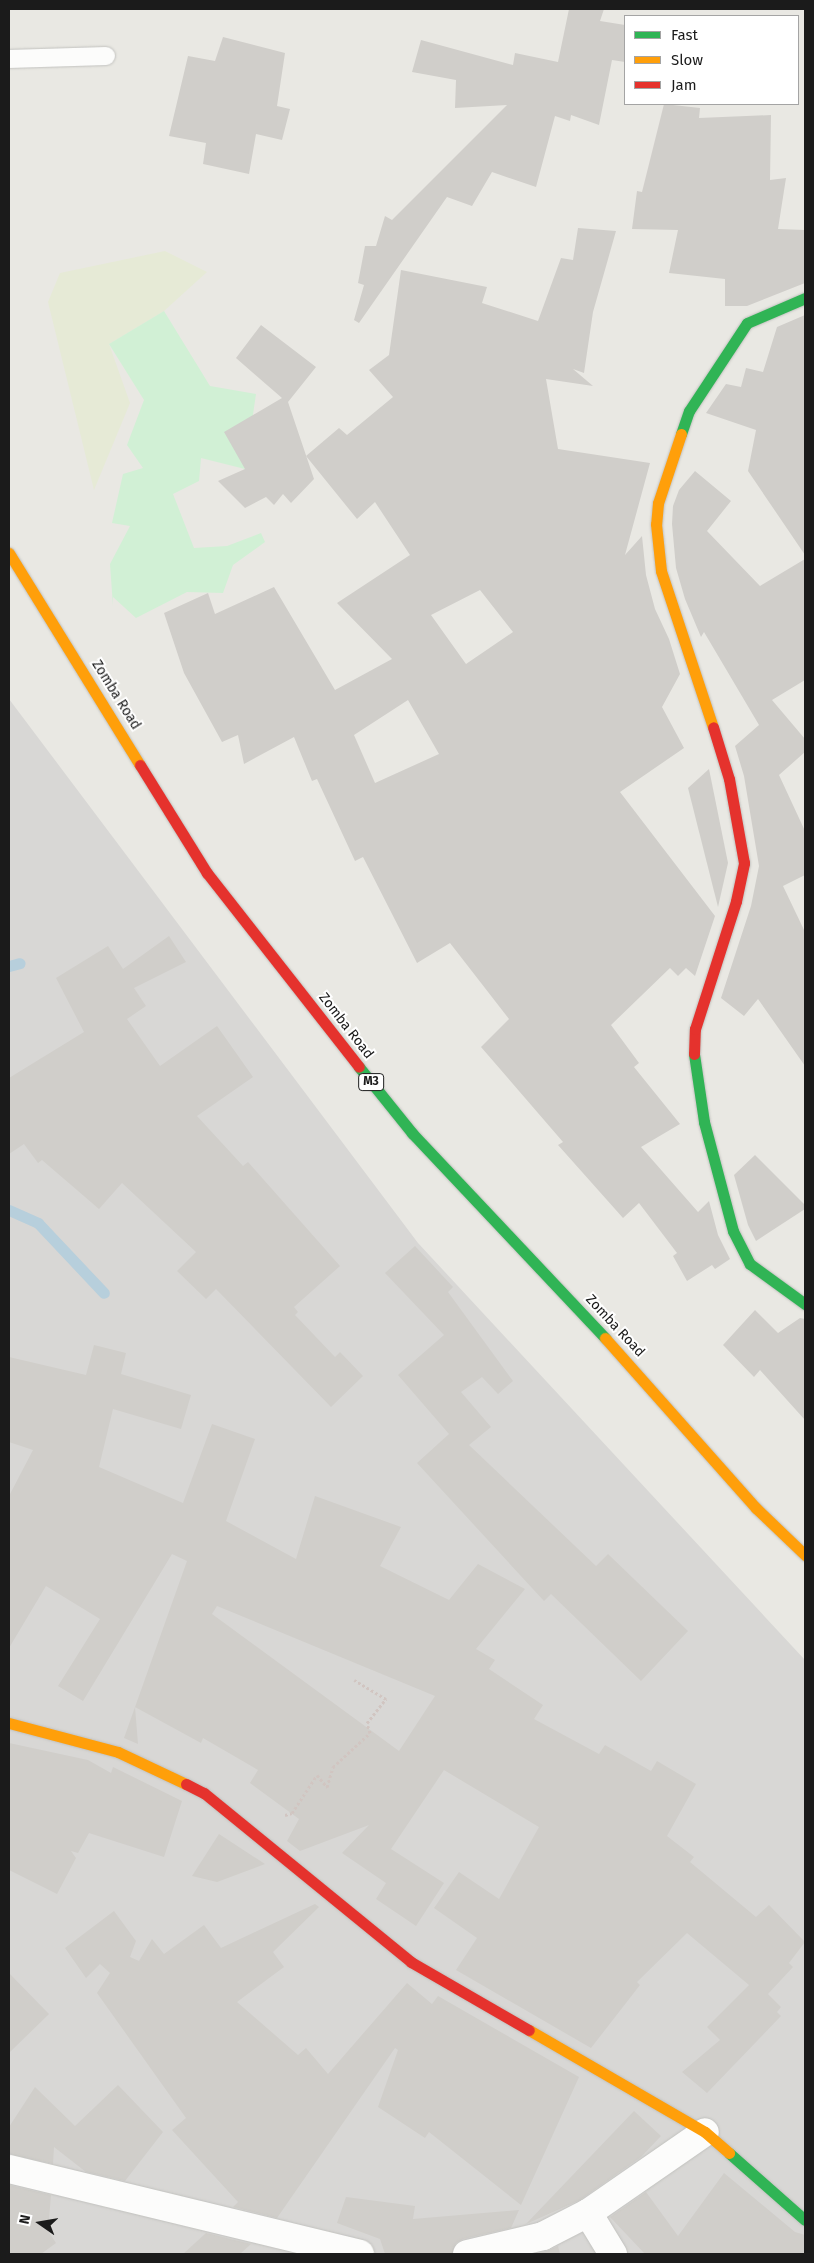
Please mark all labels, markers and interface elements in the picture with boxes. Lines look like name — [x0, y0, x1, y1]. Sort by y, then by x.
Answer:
legend — [624, 15, 799, 105]
text: Fast — [671, 26, 698, 44]
text: Slow — [671, 51, 703, 69]
text: Jam — [671, 76, 697, 94]
street label: Zomba Road — [88, 657, 144, 733]
street label: Zomba Road — [315, 990, 377, 1062]
road number: M3 — [357, 1072, 385, 1092]
street label: Zomba Road — [582, 1291, 648, 1361]
north arrow — [15, 2198, 65, 2248]
text: N — [16, 2213, 34, 2226]

